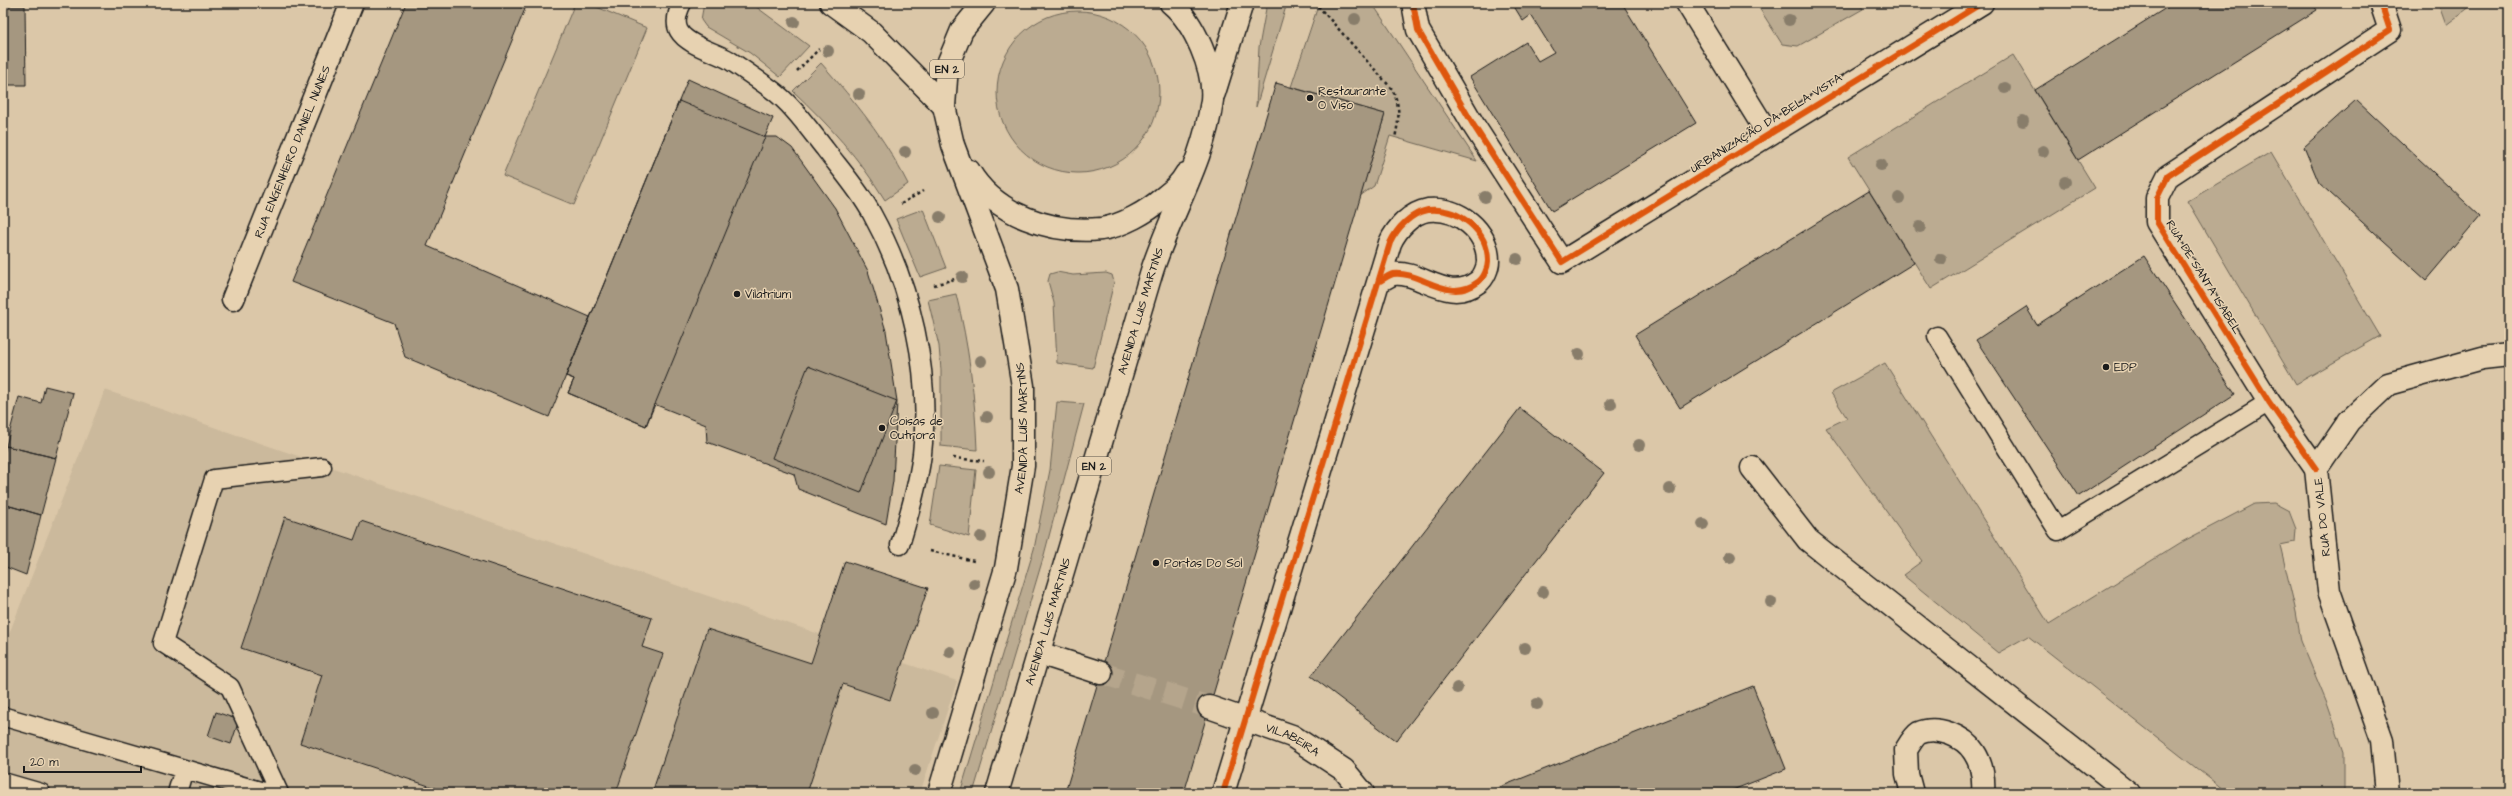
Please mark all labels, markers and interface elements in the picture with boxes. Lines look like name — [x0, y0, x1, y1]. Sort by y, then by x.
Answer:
road number: EN 2 — [930, 60, 964, 78]
street label: RUA ENGENHEIRO DANIEL NUNES — [250, 63, 335, 241]
street label: URBANIZAÇÃO DA BELA VISTA — [1687, 69, 1846, 177]
place label: Restaurante O Viso — [1318, 83, 1387, 114]
marker: Restaurante O Viso — [1305, 93, 1315, 103]
street label: RUA DE SANTA ISABEL — [2162, 217, 2246, 338]
street label: AVENIDA LUIS MARTINS — [1114, 245, 1169, 377]
place label: Vilatrium — [745, 286, 792, 303]
marker: Vilatrium — [732, 289, 742, 299]
place label: EDP — [2114, 359, 2137, 376]
street label: AVENIDA LUÍS MARTINS — [1010, 361, 1032, 495]
marker: EDP — [2101, 362, 2111, 372]
place label: Coisas de Outrora — [890, 413, 943, 444]
marker: Coisas de Outrora — [877, 423, 887, 433]
road number: EN 2 — [1077, 457, 1111, 475]
street label: RUA DO VALE — [2310, 477, 2335, 557]
place label: Portas Do Sol — [1164, 555, 1243, 572]
street label: AVENIDA LUIS MARTINS — [1021, 556, 1075, 687]
marker: Portas Do Sol — [1151, 558, 1161, 568]
street label: VILABEIRA — [1263, 719, 1323, 761]
scale bar — [24, 748, 141, 774]
text: 20 m — [30, 754, 59, 771]

